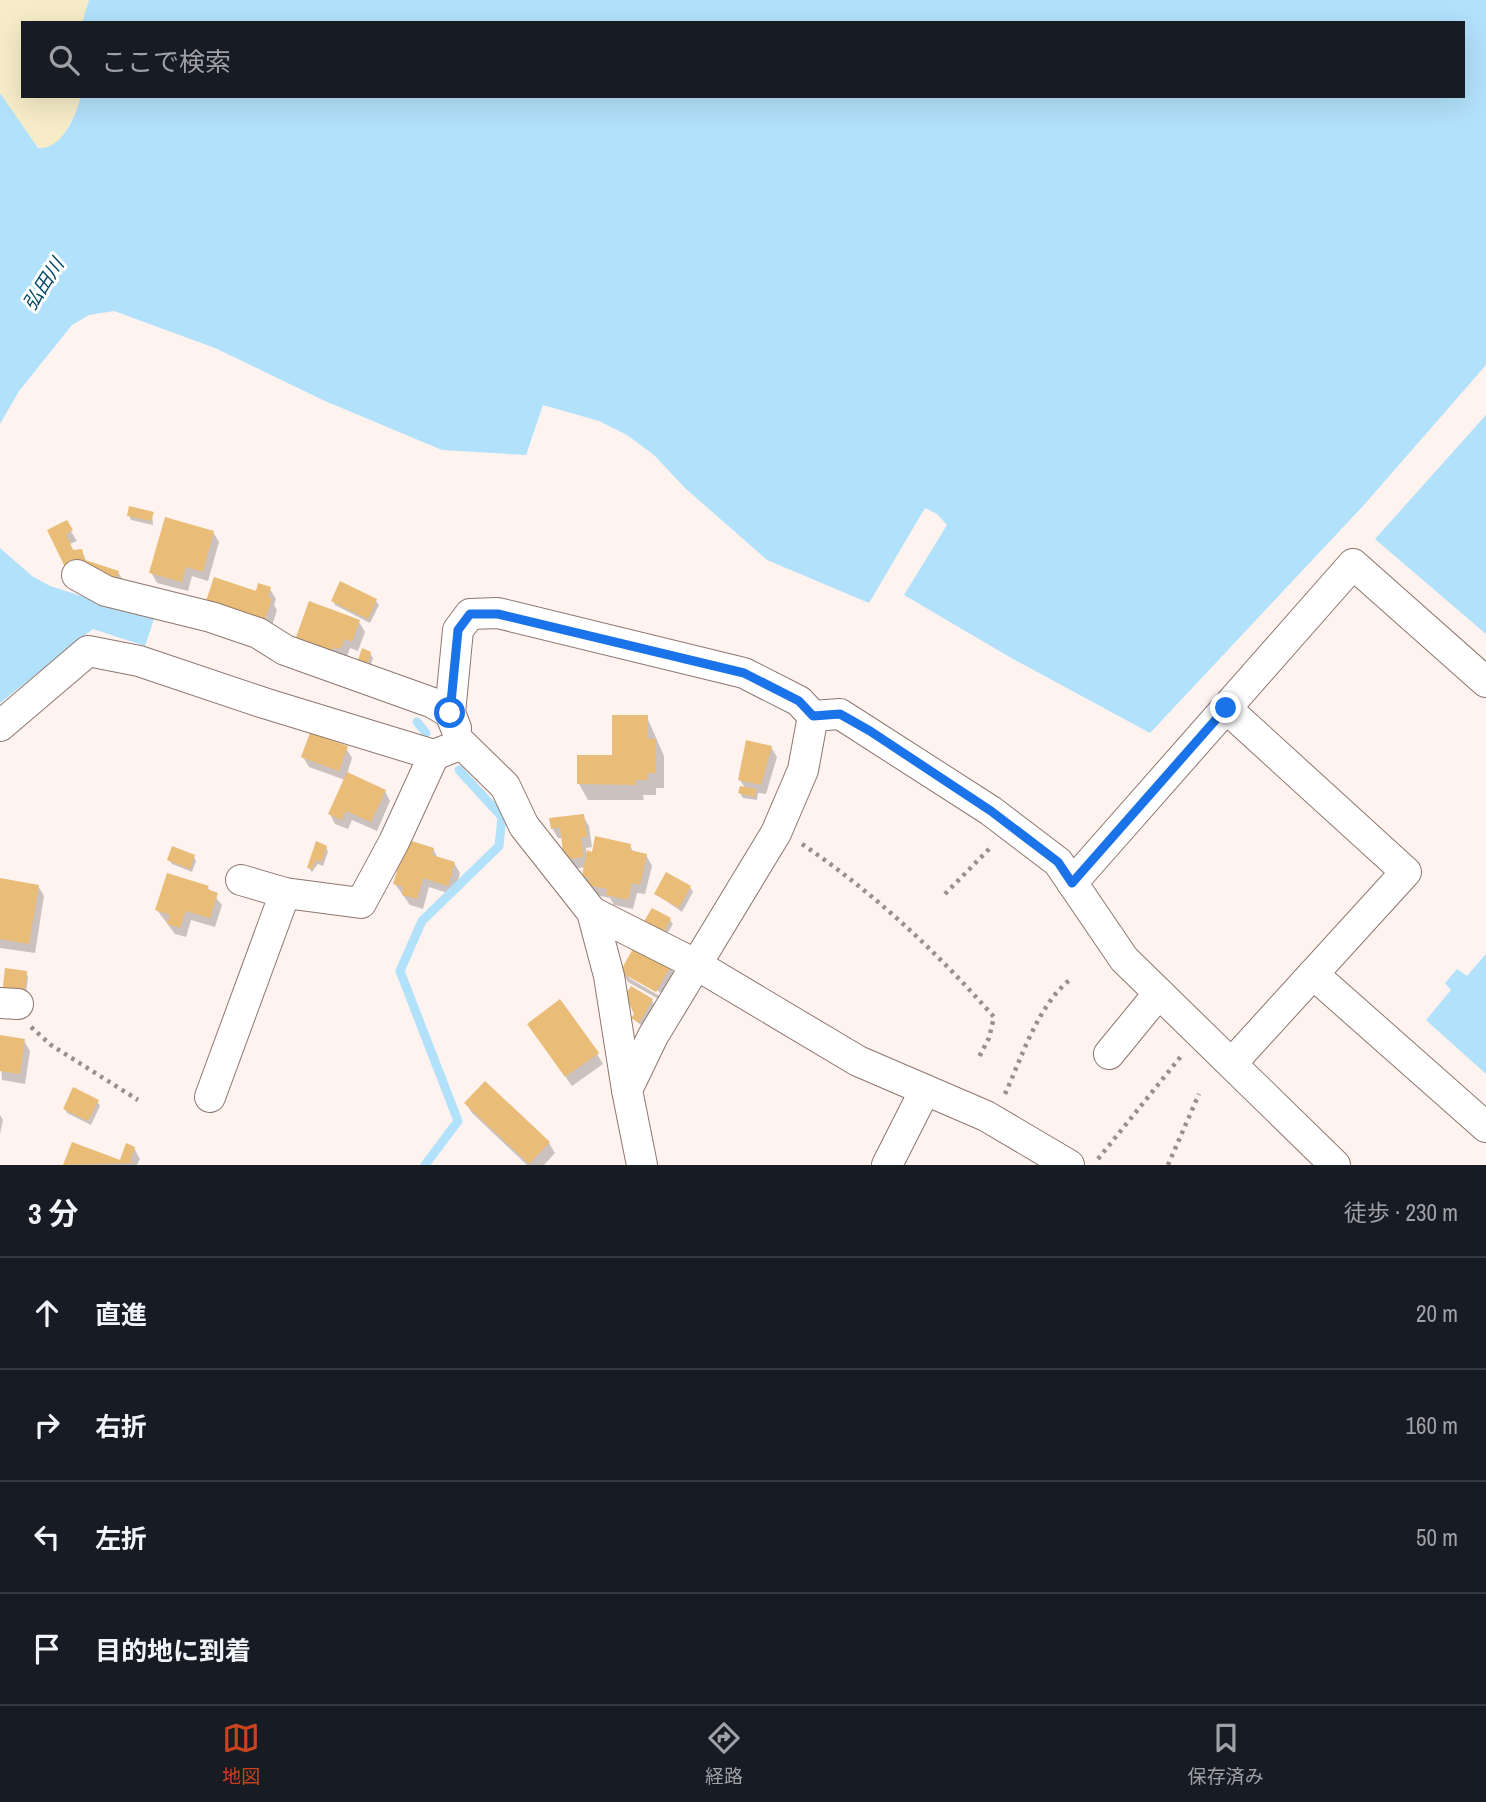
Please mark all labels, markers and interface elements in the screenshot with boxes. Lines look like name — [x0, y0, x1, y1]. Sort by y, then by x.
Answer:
search box — [21, 21, 1465, 98]
icon: search — [45, 41, 83, 79]
text: ここで検索 — [101, 44, 231, 79]
water label: 弘田川 — [17, 251, 71, 315]
route end — [1210, 692, 1241, 723]
route start — [434, 697, 465, 728]
text: 3 分 — [28, 1193, 79, 1233]
text: 徒歩 · 230 m — [1344, 1197, 1458, 1228]
icon: ahead — [28, 1294, 66, 1332]
text: 直進 — [95, 1297, 147, 1332]
text: 20 m — [1416, 1298, 1458, 1329]
icon: right — [28, 1406, 66, 1444]
text: 右折 — [95, 1409, 147, 1444]
text: 160 m — [1406, 1410, 1458, 1441]
icon: left — [28, 1518, 66, 1556]
text: 左折 — [95, 1521, 147, 1556]
text: 50 m — [1416, 1522, 1458, 1553]
icon: arrive — [28, 1630, 66, 1668]
text: 目的地に到着 — [95, 1633, 251, 1668]
tab: 地図 — [222, 1719, 260, 1789]
tab: 経路 — [705, 1719, 743, 1789]
tab: 保存済み — [1188, 1719, 1264, 1789]

